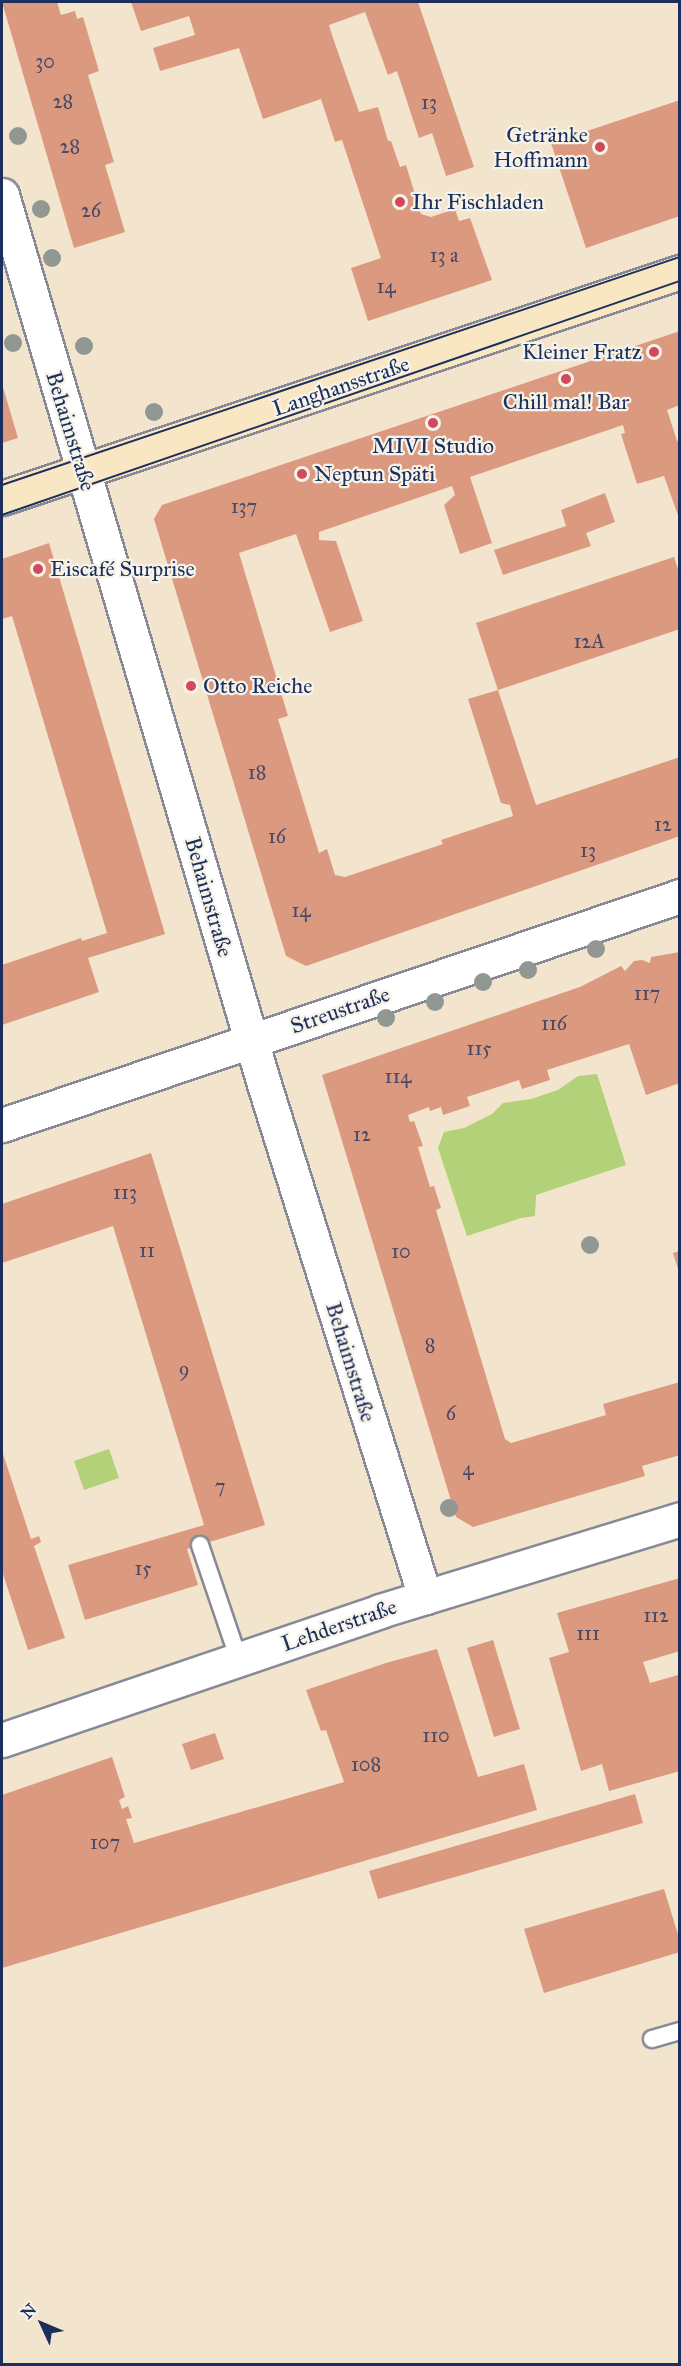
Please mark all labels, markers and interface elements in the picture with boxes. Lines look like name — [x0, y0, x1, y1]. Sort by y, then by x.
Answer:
house number: 30 — [35, 49, 55, 73]
house number: 28 — [53, 89, 73, 113]
house number: 13 — [421, 90, 437, 114]
place label: Getränke Hoffmann — [493, 121, 588, 172]
house number: 28 — [60, 134, 80, 158]
marker: Getränke Hoffmann — [593, 140, 607, 154]
place label: Ihr Fischladen — [412, 189, 544, 215]
marker: Ihr Fischladen — [393, 195, 407, 209]
house number: 26 — [81, 198, 101, 222]
house number: 13 a — [430, 243, 458, 267]
house number: 14 — [376, 274, 396, 298]
place label: Kleiner Fratz — [522, 339, 642, 365]
marker: Kleiner Fratz — [647, 345, 661, 359]
street label: Langhansstraße — [269, 350, 413, 422]
street label: Behaimstraße — [40, 368, 102, 494]
marker: Chill mal! Bar — [559, 372, 573, 386]
place label: Chill mal! Bar — [503, 389, 629, 415]
marker: MIVI Studio — [426, 416, 440, 430]
place label: MIVI Studio — [372, 433, 494, 459]
place label: Neptun Späti — [314, 461, 435, 487]
marker: Neptun Späti — [295, 467, 309, 481]
house number: 137 — [231, 494, 257, 518]
place label: Eiscafé Surprise — [50, 556, 195, 582]
marker: Eiscafé Surprise — [31, 562, 45, 576]
house number: 12A — [573, 629, 605, 653]
place label: Otto Reiche — [203, 673, 312, 699]
marker: Otto Reiche — [184, 679, 198, 693]
house number: 18 — [248, 760, 266, 784]
house number: 12 — [654, 812, 672, 836]
house number: 16 — [268, 824, 286, 848]
street label: Behaimstraße — [179, 834, 239, 960]
house number: 13 — [580, 838, 596, 862]
house number: 14 — [291, 898, 311, 922]
street label: Streustraße — [287, 981, 393, 1039]
house number: 117 — [634, 981, 660, 1005]
house number: 116 — [541, 1011, 567, 1035]
house number: 115 — [467, 1036, 491, 1060]
house number: 114 — [385, 1064, 411, 1088]
house number: 12 — [353, 1122, 371, 1146]
house number: 113 — [113, 1180, 137, 1204]
house number: 11 — [139, 1238, 155, 1262]
house number: 10 — [391, 1239, 411, 1263]
street label: Behaimstraße — [320, 1299, 382, 1425]
house number: 8 — [425, 1333, 435, 1357]
house number: 9 — [179, 1357, 189, 1381]
house number: 6 — [446, 1401, 456, 1425]
house number: 4 — [462, 1456, 474, 1480]
house number: 7 — [215, 1474, 225, 1498]
house number: 15 — [134, 1556, 152, 1580]
street label: Lehderstraße — [278, 1593, 400, 1657]
house number: 112 — [643, 1603, 669, 1627]
house number: 111 — [576, 1621, 600, 1645]
house number: 110 — [422, 1723, 450, 1747]
house number: 108 — [351, 1752, 381, 1776]
house number: 107 — [90, 1830, 120, 1854]
north arrow — [12, 2294, 72, 2354]
text: N — [17, 2300, 40, 2323]

